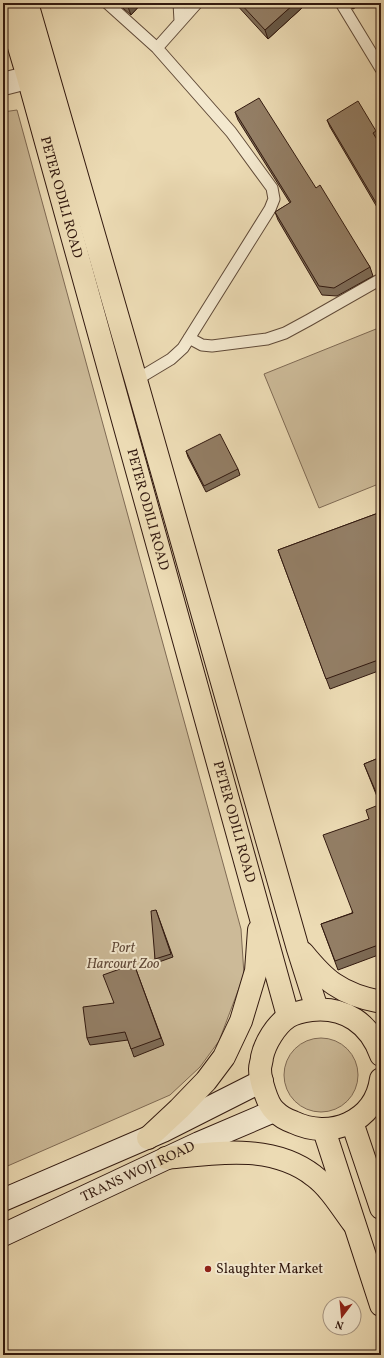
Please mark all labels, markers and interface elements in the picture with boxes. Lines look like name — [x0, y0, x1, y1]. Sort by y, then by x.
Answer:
street label: PETER ODILI ROAD — [35, 134, 87, 260]
street label: PETER ODILI ROAD — [122, 446, 174, 573]
street label: PETER ODILI ROAD — [208, 759, 260, 885]
park label: Port Harcourt Zoo — [87, 939, 160, 974]
street label: TRANS WOJI ROAD — [78, 1137, 198, 1207]
place label: Slaughter Market — [216, 1260, 323, 1279]
marker: Slaughter Market — [203, 1264, 213, 1274]
north arrow — [322, 1296, 362, 1336]
text: N — [334, 1316, 346, 1332]

